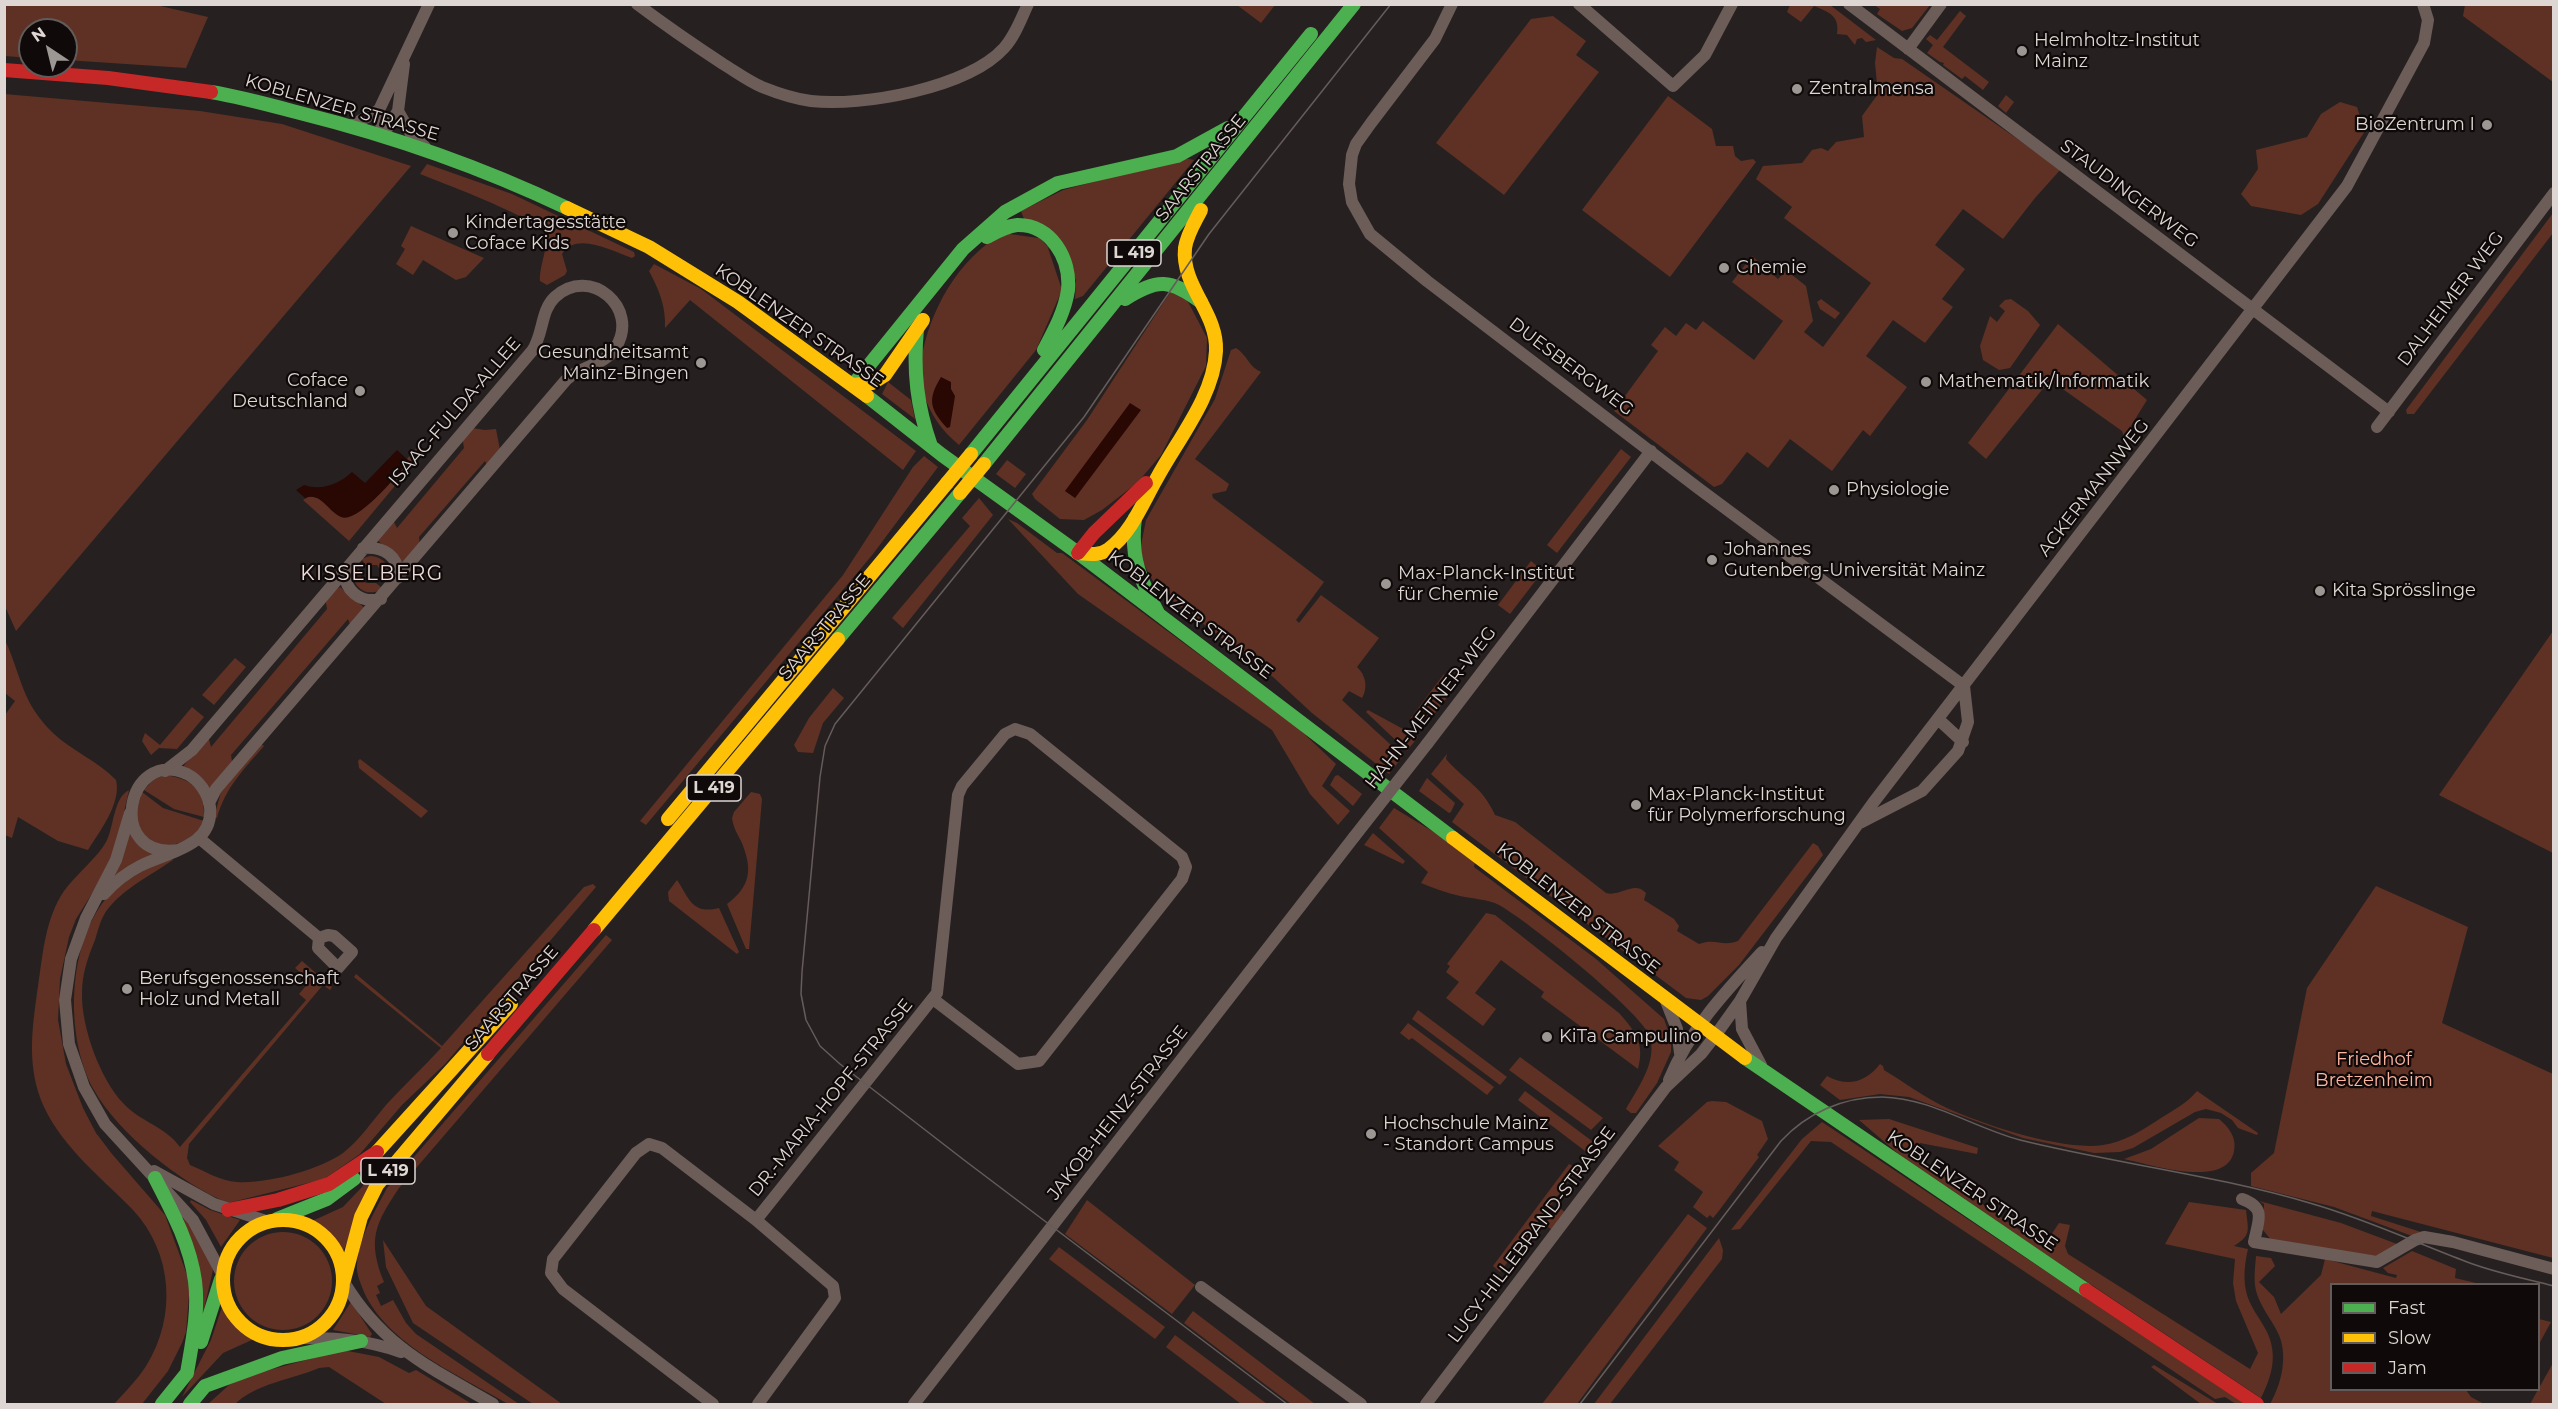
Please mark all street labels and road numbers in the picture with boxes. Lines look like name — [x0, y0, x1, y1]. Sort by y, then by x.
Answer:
street label: KOBLENZER STRASSE — [242, 70, 442, 146]
street label: SAARSTRASSE — [1151, 110, 1251, 226]
street label: STAUDINGERWEG — [2056, 135, 2202, 253]
street label: DALHEIMER WEG — [2393, 227, 2509, 371]
road number: L 419 — [1107, 240, 1161, 266]
street label: KOBLENZER STRASSE — [711, 260, 887, 392]
street label: DUESBERGWEG — [1504, 313, 1638, 421]
street label: ISAAC-FULDA-ALLEE — [384, 333, 526, 491]
street label: ACKERMANNWEG — [2034, 415, 2154, 561]
street label: KOBLENZER STRASSE — [1103, 546, 1277, 684]
street label: SAARSTRASSE — [775, 570, 875, 684]
street label: HAHN-MEITNER-WEG — [1361, 622, 1501, 794]
road number: L 419 — [687, 775, 741, 801]
street label: KOBLENZER STRASSE — [1492, 839, 1664, 979]
street label: SAARSTRASSE — [461, 941, 563, 1055]
street label: DR.-MARIA-HOPF-STRASSE — [744, 995, 918, 1201]
street label: JAKOB-HEINZ-STRASSE — [1043, 1021, 1193, 1205]
street label: LUCY-HILLEBRAND-STRASSE — [1444, 1123, 1620, 1347]
street label: KOBLENZER STRASSE — [1883, 1126, 2061, 1256]
road number: L 419 — [361, 1158, 415, 1184]

